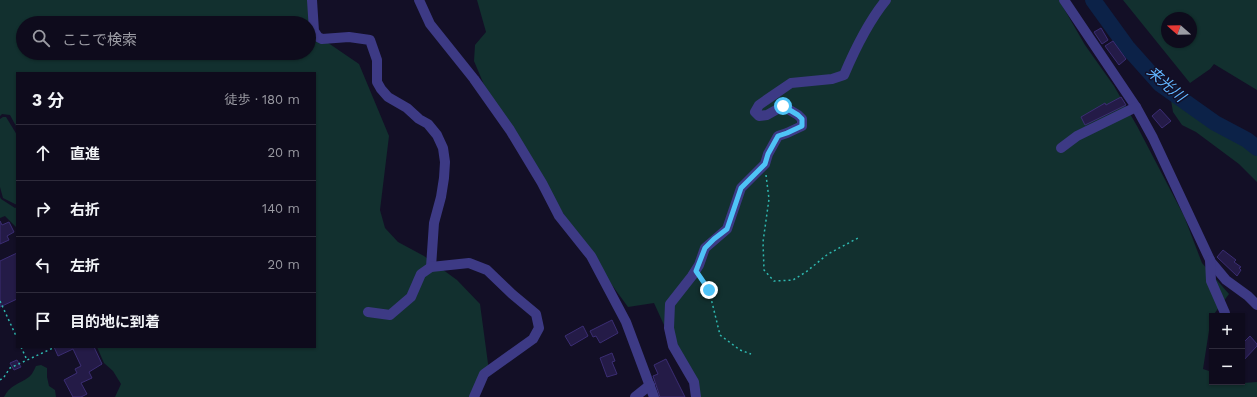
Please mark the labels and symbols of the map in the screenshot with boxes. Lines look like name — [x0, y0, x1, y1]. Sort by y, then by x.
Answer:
north arrow — [1161, 12, 1197, 48]
water label: 来光川 — [1143, 62, 1190, 107]
route start — [774, 97, 792, 115]
route end — [700, 281, 718, 299]

